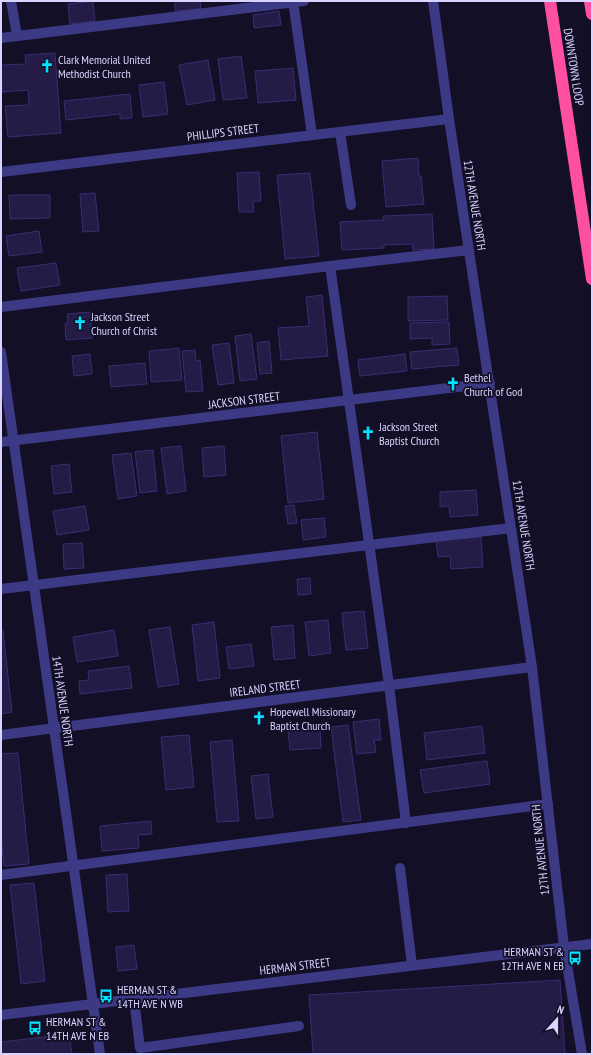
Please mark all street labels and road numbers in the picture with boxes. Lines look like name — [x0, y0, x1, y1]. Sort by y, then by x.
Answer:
street label: DOWNTOWN LOOP — [560, 27, 588, 107]
street label: PHILLIPS STREET — [186, 120, 260, 144]
street label: 12TH AVENUE NORTH — [460, 159, 490, 251]
street label: JACKSON STREET — [206, 388, 281, 412]
street label: 12TH AVENUE NORTH — [509, 479, 539, 571]
street label: 14TH AVENUE NORTH — [49, 655, 77, 747]
street label: IRELAND STREET — [229, 676, 302, 700]
street label: 12TH AVENUE NORTH — [528, 804, 552, 896]
street label: HERMAN STREET — [259, 954, 332, 978]

